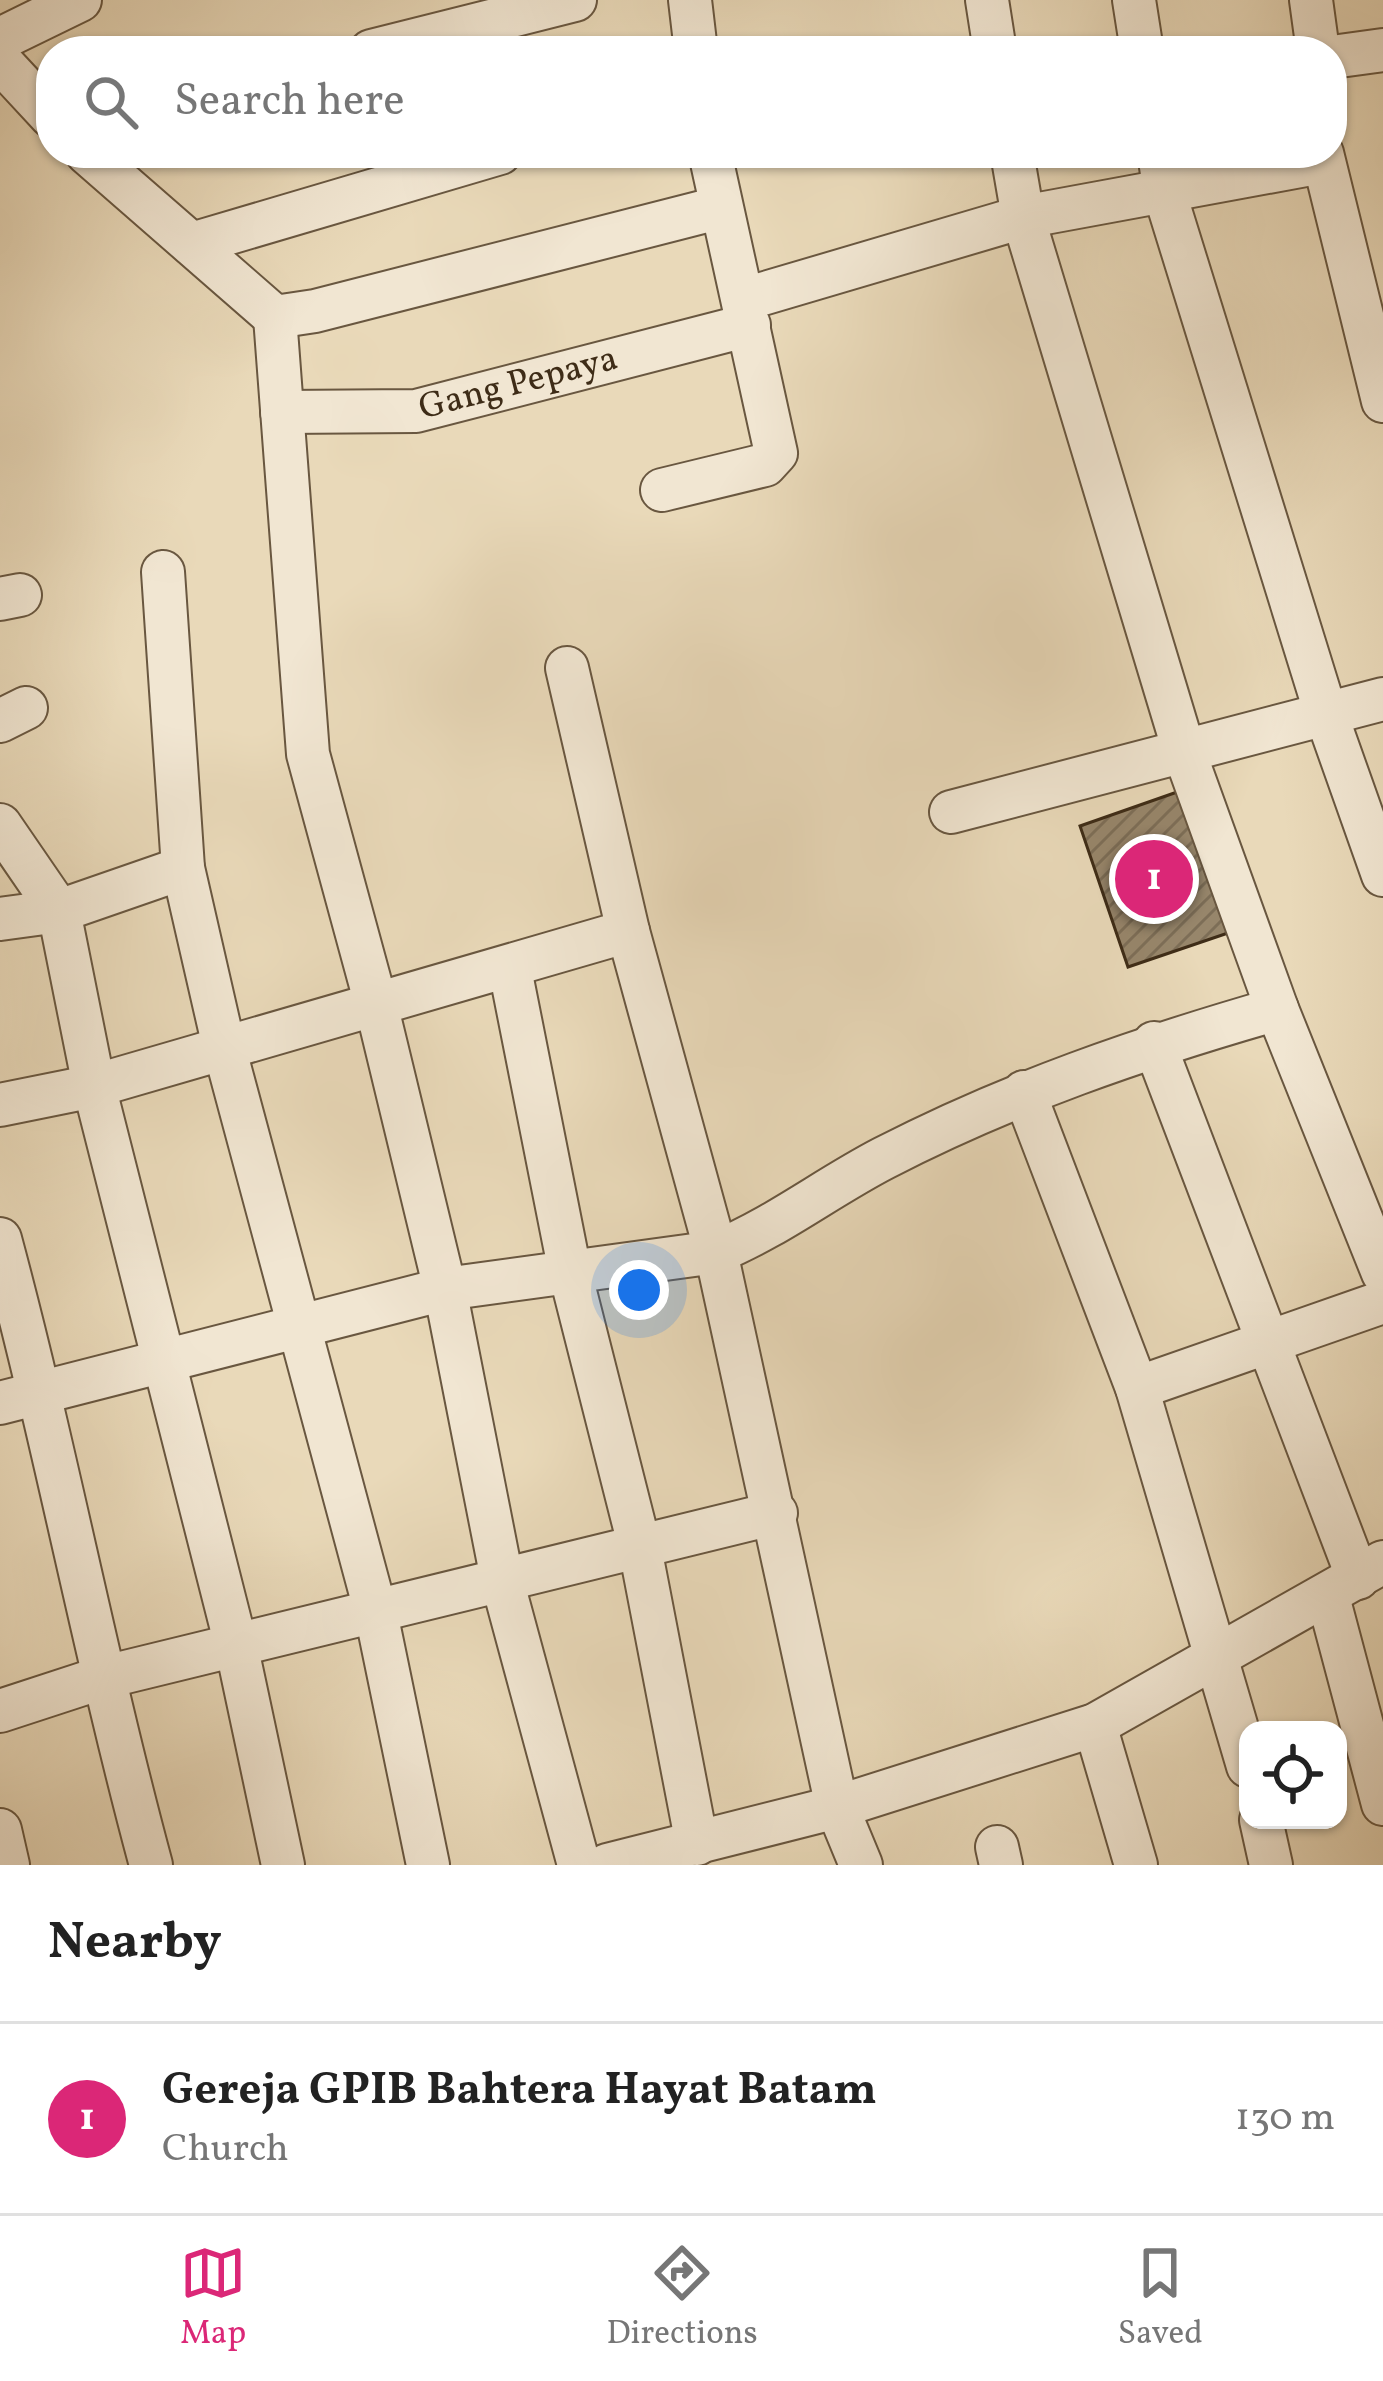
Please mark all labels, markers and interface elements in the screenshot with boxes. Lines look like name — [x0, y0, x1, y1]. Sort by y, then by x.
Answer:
search box — [36, 36, 1347, 168]
icon: search — [78, 69, 144, 135]
text: Search here — [174, 71, 405, 134]
street label: Gang Pepaya — [414, 335, 623, 434]
pin: 1 — [1115, 834, 1193, 924]
your location — [609, 1260, 669, 1320]
map controls — [1239, 1721, 1347, 1829]
button: locate — [1239, 1721, 1347, 1829]
text: Nearby — [48, 1908, 222, 1979]
text: Gereja GPIB Bahtera Hayat Batam — [162, 2060, 877, 2123]
text: 1 — [79, 2092, 95, 2146]
text: 130 m — [1235, 2092, 1335, 2146]
text: Church — [162, 2123, 289, 2177]
tab: Map — [180, 2240, 246, 2358]
tab: Directions — [606, 2240, 758, 2358]
tab: Saved — [1118, 2240, 1203, 2358]

